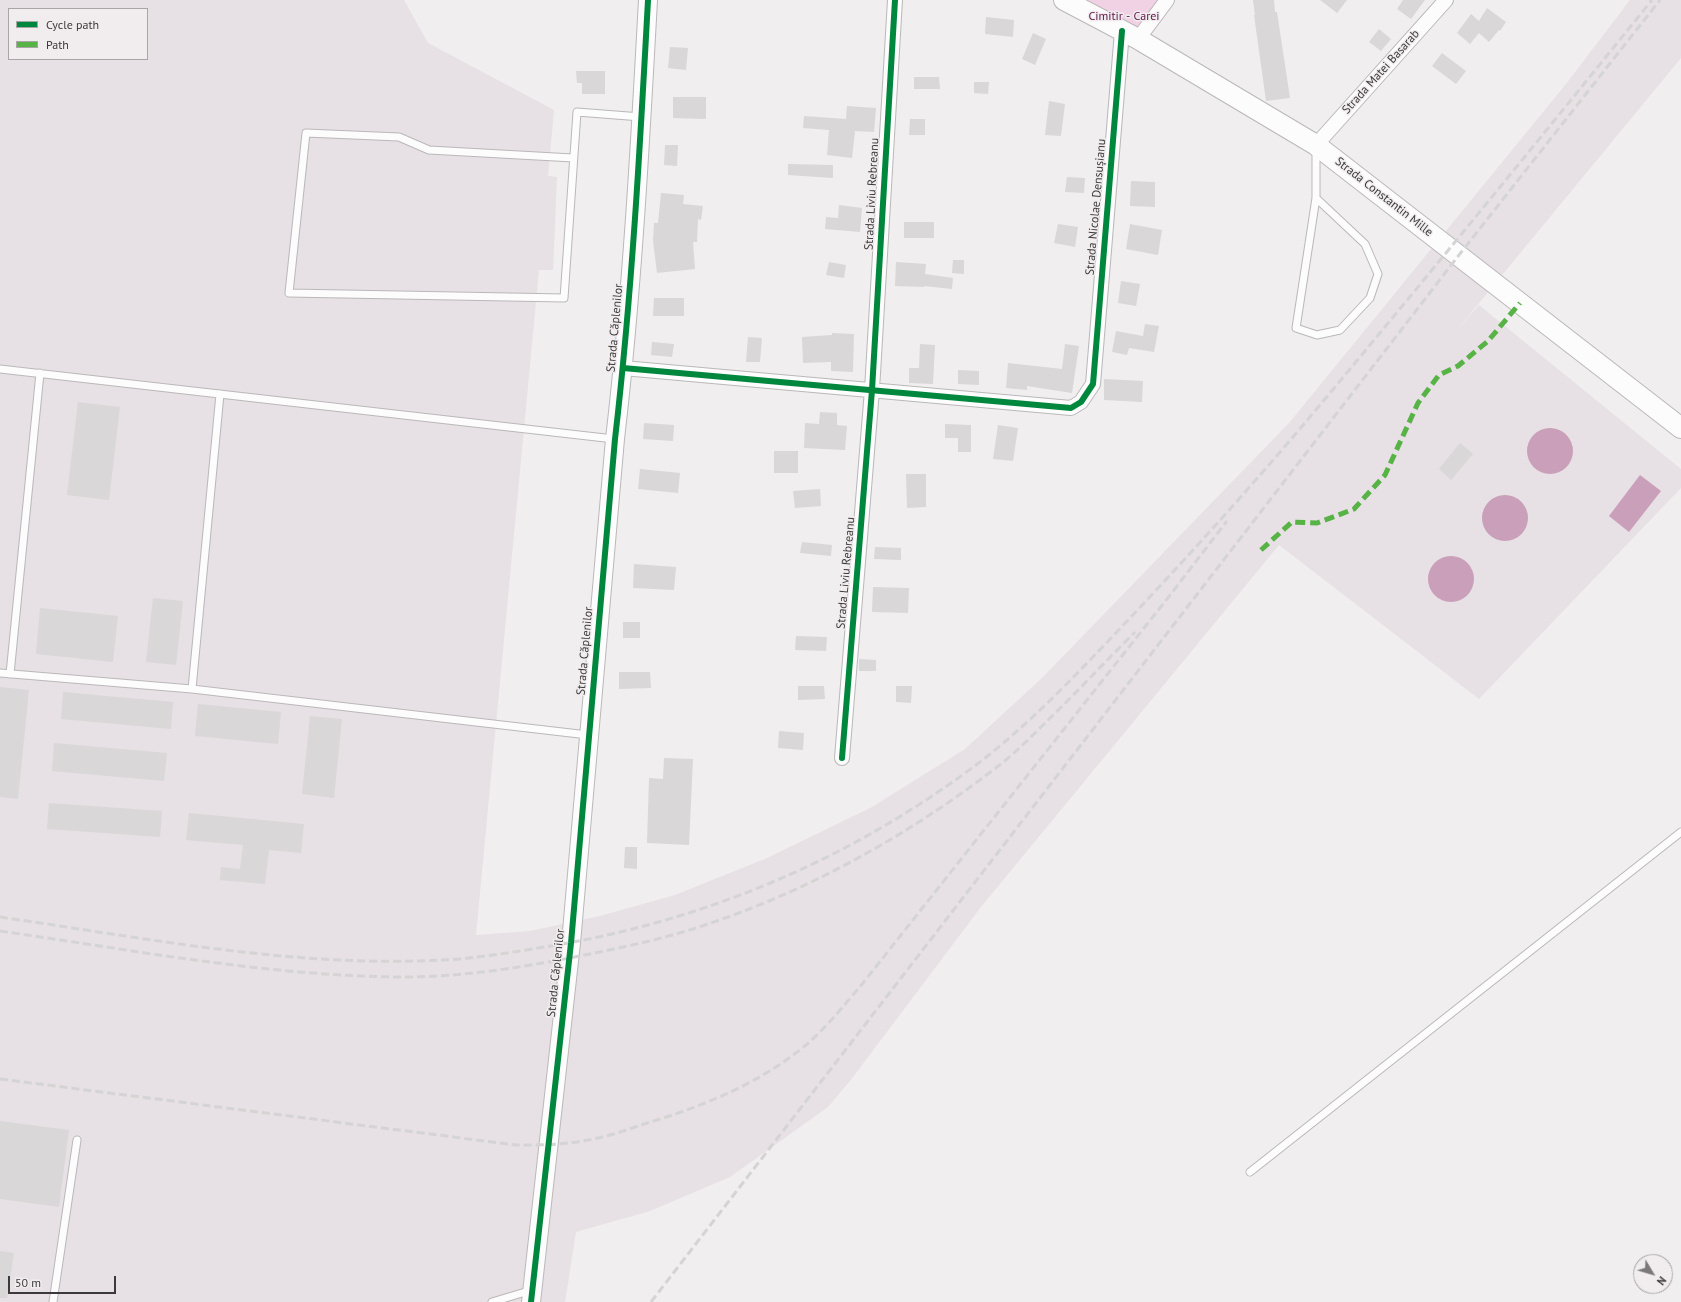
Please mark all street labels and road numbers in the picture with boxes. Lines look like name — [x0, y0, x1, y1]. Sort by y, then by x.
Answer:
street label: Strada Matei Basarab — [1339, 27, 1423, 117]
street label: Strada Liviu Rebreanu — [862, 137, 882, 251]
street label: Strada Nicolae Densușianu — [1083, 138, 1109, 276]
street label: Strada Constantin Mille — [1332, 154, 1436, 240]
street label: Strada Căplenilor — [604, 283, 626, 373]
street label: Strada Liviu Rebreanu — [834, 516, 858, 630]
street label: Strada Căplenilor — [574, 606, 596, 696]
street label: Strada Căplenilor — [544, 928, 568, 1018]

